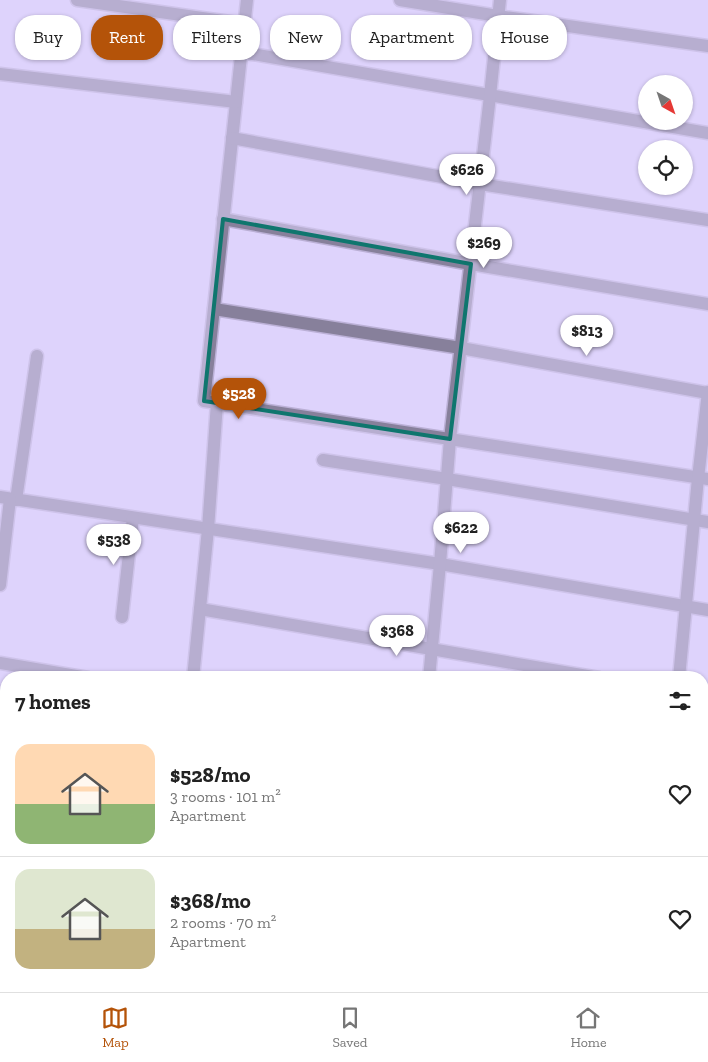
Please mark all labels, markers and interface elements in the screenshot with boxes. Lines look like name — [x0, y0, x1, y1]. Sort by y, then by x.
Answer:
chip: Buy — [15, 15, 81, 60]
chip: Rent — [91, 15, 163, 60]
chip: Filters — [173, 15, 260, 60]
chip: New — [270, 15, 341, 60]
chip: Apartment — [351, 15, 472, 60]
chip: House — [482, 15, 567, 60]
north arrow — [638, 75, 692, 130]
map controls — [638, 75, 693, 195]
button: locate — [638, 140, 693, 195]
pin: $626 — [437, 154, 497, 196]
text: $626 — [450, 160, 484, 179]
pin: $269 — [454, 226, 514, 269]
text: $269 — [467, 233, 501, 252]
pin: $813 — [557, 314, 617, 357]
text: $813 — [571, 321, 603, 340]
pin: $528 — [209, 378, 269, 420]
text: $528 — [222, 384, 256, 403]
pin: $622 — [431, 512, 491, 554]
text: $622 — [444, 518, 478, 537]
pin: $538 — [84, 524, 144, 566]
text: $538 — [97, 530, 131, 549]
pin: $368 — [367, 614, 427, 657]
text: $368 — [380, 621, 414, 640]
icon: filters — [666, 687, 694, 715]
text: 7 homes — [15, 689, 91, 714]
text: $528/mo — [170, 762, 251, 787]
icon: home — [55, 764, 115, 824]
icon: heart — [666, 780, 694, 808]
text: 3 rooms · 101 m² — [170, 787, 281, 806]
text: Apartment — [170, 806, 246, 825]
text: $368/mo — [170, 888, 251, 913]
icon: home — [55, 889, 115, 949]
icon: heart — [666, 905, 694, 933]
text: 2 rooms · 70 m² — [170, 913, 276, 932]
text: Apartment — [170, 932, 246, 951]
tab: Map — [101, 1004, 129, 1051]
tab: Saved — [332, 1004, 368, 1051]
tab: Home — [570, 1004, 607, 1051]

